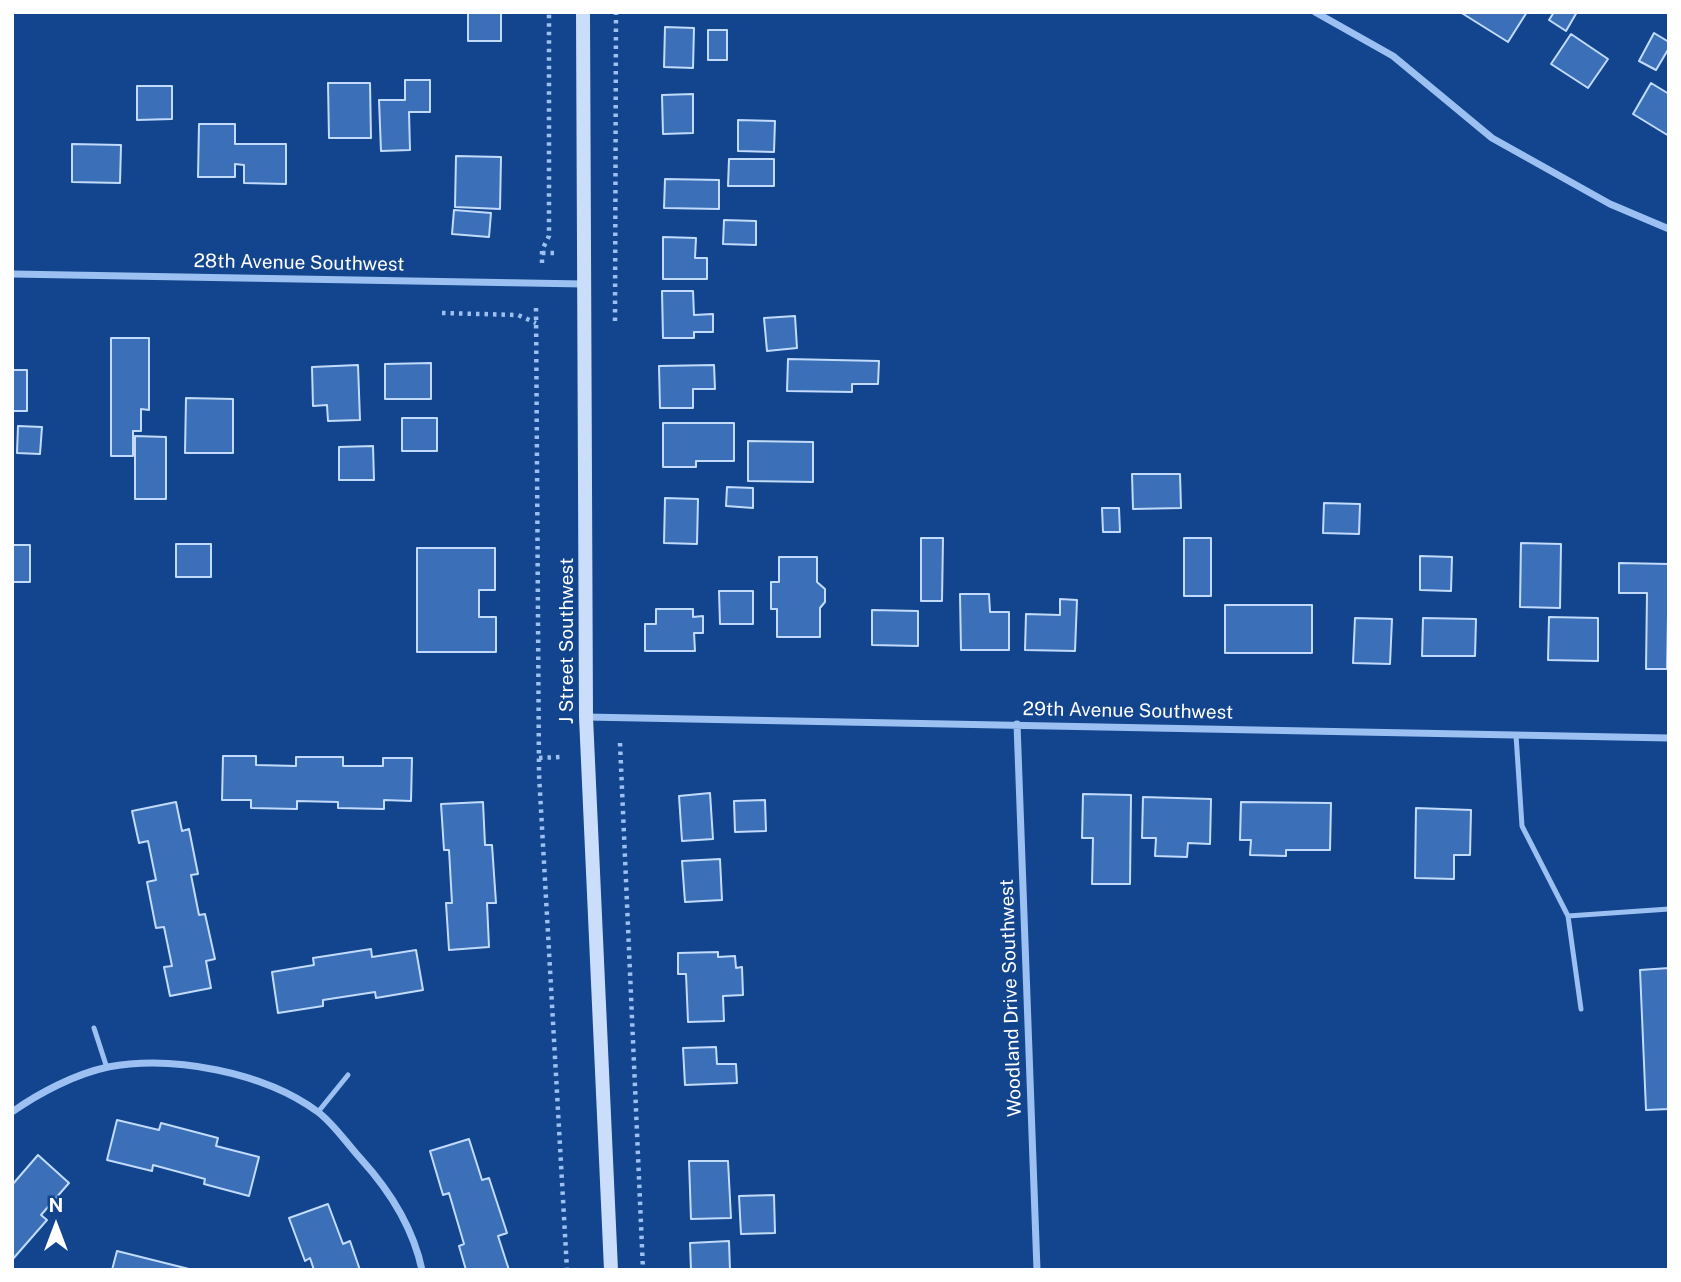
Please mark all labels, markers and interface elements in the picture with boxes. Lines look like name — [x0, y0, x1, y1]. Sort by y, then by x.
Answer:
street label: 28th Avenue Southwest — [193, 250, 405, 276]
street label: J Street Southwest — [556, 558, 578, 724]
street label: 29th Avenue Southwest — [1022, 698, 1234, 724]
street label: Woodland Drive Southwest — [995, 879, 1027, 1117]
north arrow — [21, 1191, 91, 1261]
text: N — [49, 1194, 63, 1216]

